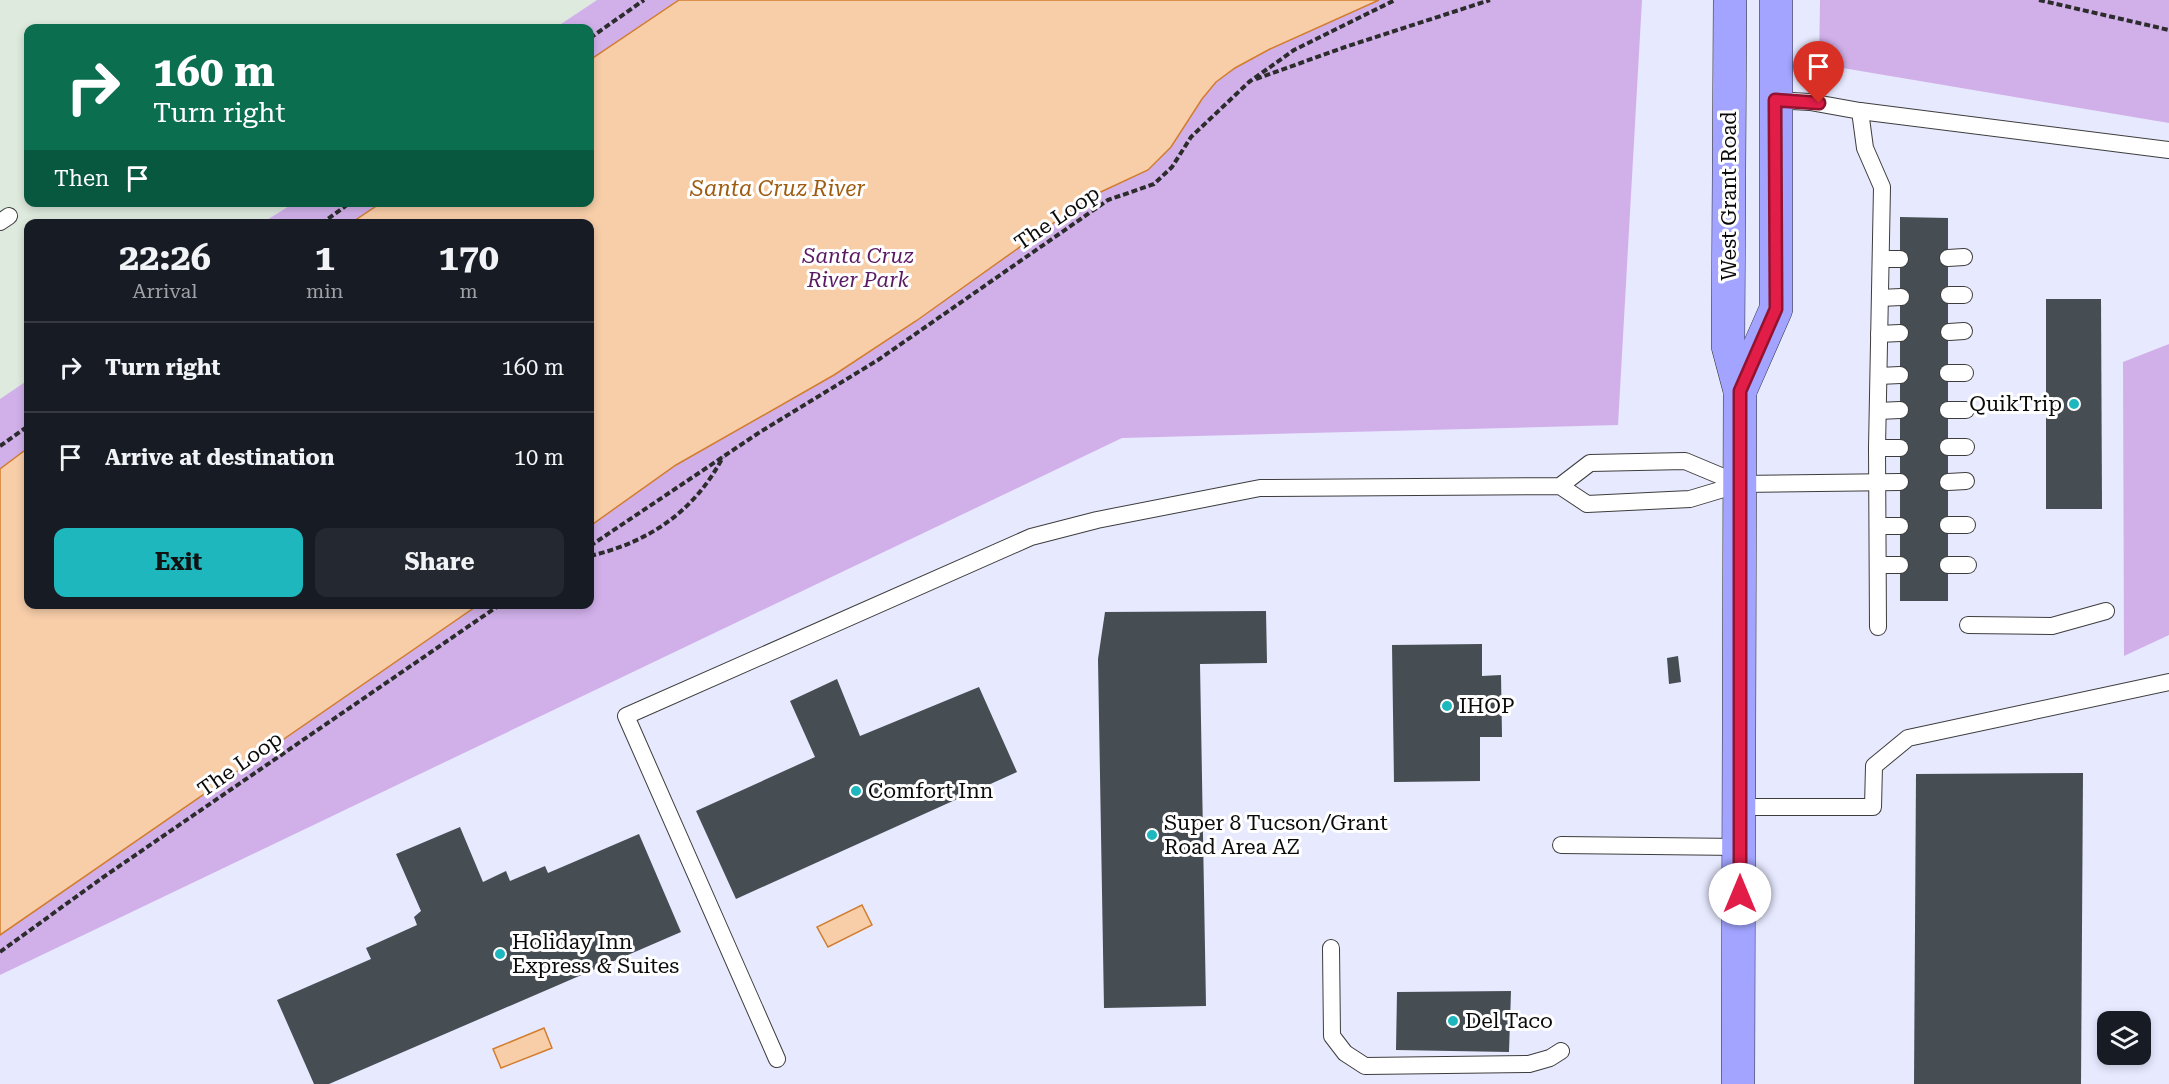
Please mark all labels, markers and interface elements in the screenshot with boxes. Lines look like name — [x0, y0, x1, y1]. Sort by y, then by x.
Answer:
pin — [1793, 41, 1844, 103]
text: 160 m — [153, 47, 275, 96]
icon: right — [54, 48, 132, 126]
icon: arrive — [1802, 50, 1835, 83]
text: Turn right — [153, 97, 286, 129]
street label: West Grant Road — [1717, 111, 1741, 281]
icon: arrive — [121, 162, 154, 195]
text: Then — [54, 166, 109, 191]
water label: Santa Cruz River — [689, 176, 866, 201]
street label: The Loop — [1010, 181, 1104, 255]
text: 22:26 — [119, 237, 211, 279]
text: 1 — [315, 237, 335, 279]
text: 170 — [439, 237, 499, 279]
park label: Santa Cruz River Park — [801, 244, 914, 292]
text: Arrival — [132, 279, 197, 303]
text: min — [306, 279, 343, 303]
text: m — [460, 279, 478, 303]
icon: right — [54, 351, 87, 384]
text: Turn right — [105, 355, 220, 380]
text: 160 m — [501, 355, 564, 380]
place label: QuikTrip — [1969, 392, 2062, 416]
marker: QuikTrip — [2067, 397, 2081, 411]
icon: arrive — [54, 441, 87, 474]
text: Arrive at destination — [105, 445, 334, 470]
text: 10 m — [514, 445, 564, 470]
button: Exit — [54, 528, 303, 597]
button: Share — [315, 528, 564, 597]
place label: IHOP — [1459, 694, 1515, 718]
marker: IHOP — [1440, 699, 1454, 713]
street label: The Loop — [193, 726, 287, 802]
place label: Comfort Inn — [868, 779, 994, 803]
marker: Comfort Inn — [849, 784, 863, 798]
place label: Super 8 Tucson/Grant Road Area AZ — [1164, 811, 1388, 859]
marker: Super 8 Tucson/Grant Road Area AZ — [1145, 828, 1159, 842]
position arrow — [1708, 862, 1772, 926]
place label: Holiday Inn Express & Suites — [512, 930, 679, 978]
marker: Holiday Inn Express & Suites — [493, 947, 507, 961]
place label: Del Taco — [1465, 1009, 1553, 1033]
map controls — [2097, 1011, 2151, 1065]
button: layers — [2097, 1011, 2151, 1065]
marker: Del Taco — [1446, 1014, 1460, 1028]

